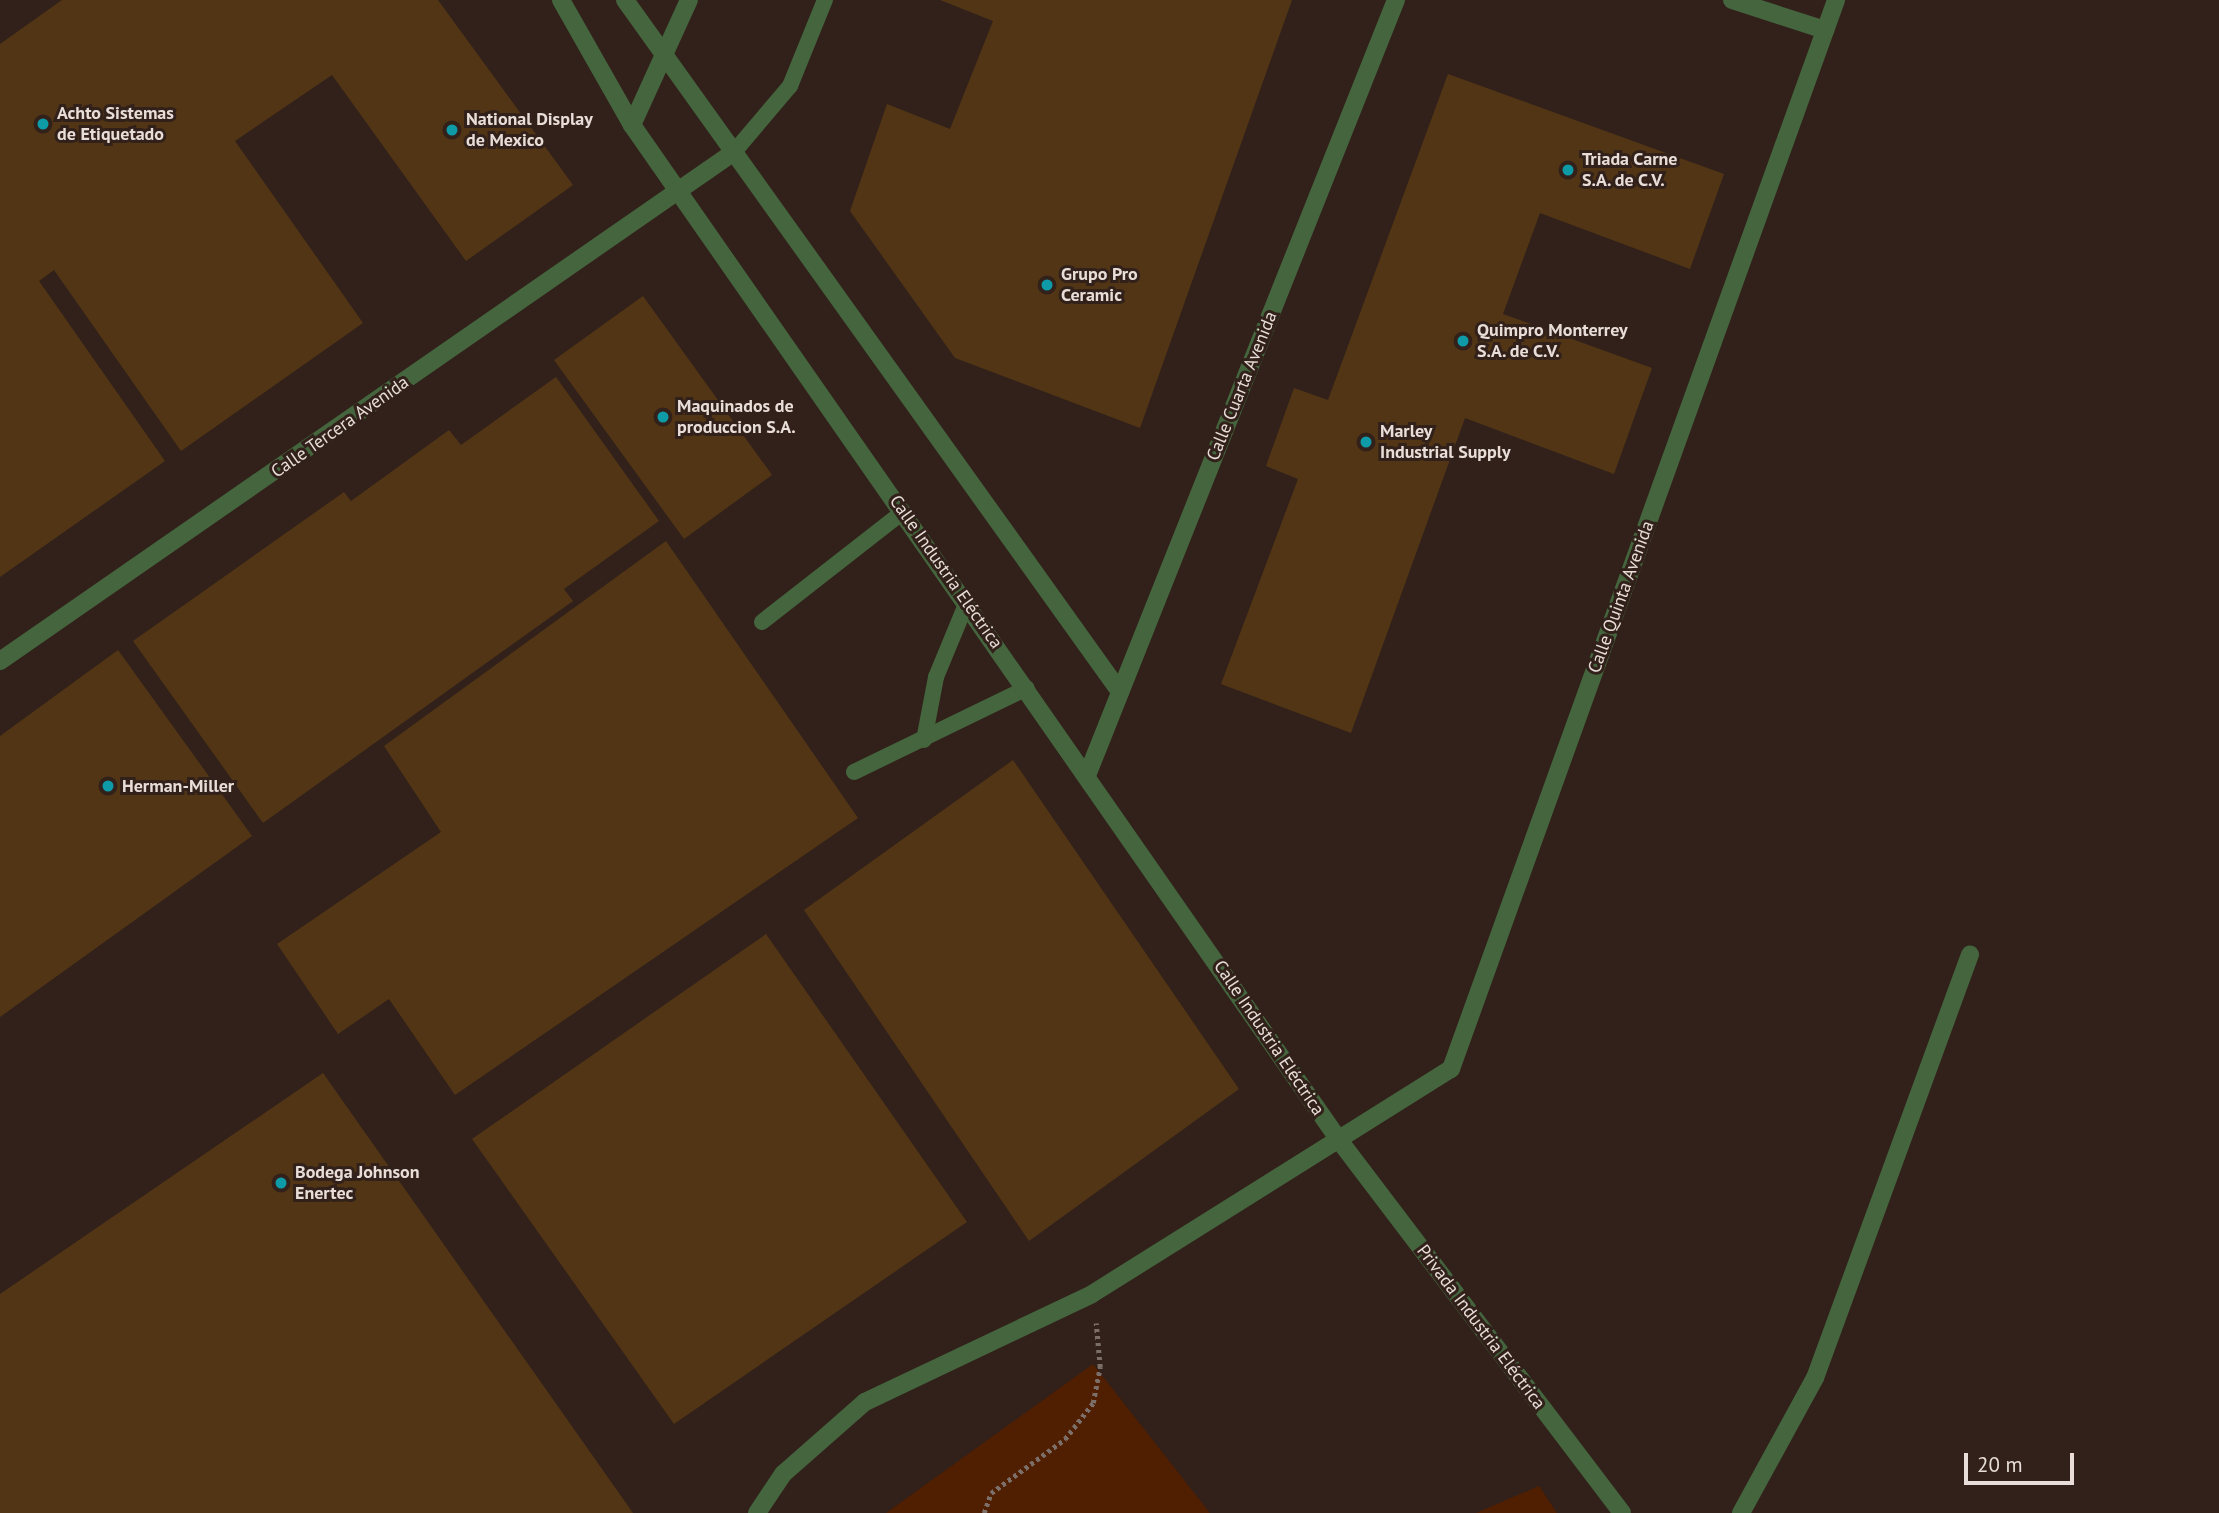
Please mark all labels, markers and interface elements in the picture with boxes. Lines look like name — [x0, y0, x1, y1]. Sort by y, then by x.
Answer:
place label: Achto Sistemas de Etiquetado — [57, 103, 174, 146]
place label: National Display de Mexico — [466, 109, 593, 152]
marker: Achto Sistemas de Etiquetado — [35, 116, 51, 132]
marker: National Display de Mexico — [444, 122, 460, 138]
place label: Triada Carne S.A. de C.V. — [1582, 149, 1678, 192]
marker: Triada Carne S.A. de C.V. — [1560, 162, 1576, 178]
place label: Grupo Pro Ceramic — [1061, 264, 1138, 306]
marker: Grupo Pro Ceramic — [1039, 277, 1055, 293]
street label: Calle Cuarta Avenida — [1202, 308, 1282, 464]
place label: Quimpro Monterrey S.A. de C.V. — [1477, 320, 1628, 362]
marker: Quimpro Monterrey S.A. de C.V. — [1455, 333, 1471, 349]
street label: Calle Tercera Avenida — [267, 371, 413, 483]
place label: Maquinados de produccion S.A. — [677, 396, 796, 438]
marker: Maquinados de produccion S.A. — [655, 409, 671, 425]
place label: Marley Industrial Supply — [1380, 421, 1511, 464]
marker: Marley Industrial Supply — [1358, 434, 1374, 450]
street label: Calle Industria Eléctrica — [885, 491, 1007, 653]
street label: Calle Quinta Avenida — [1583, 518, 1659, 676]
place label: Herman-Miller — [122, 775, 234, 797]
marker: Herman-Miller — [100, 778, 116, 794]
street label: Calle Industria Eléctrica — [1209, 956, 1329, 1120]
place label: Bodega Johnson Enertec — [295, 1162, 420, 1204]
marker: Bodega Johnson Enertec — [273, 1175, 289, 1191]
street label: Privada Industria Eléctrica — [1412, 1241, 1550, 1413]
scale bar — [1967, 1440, 2077, 1484]
text: 20 m — [1977, 1451, 2023, 1478]

